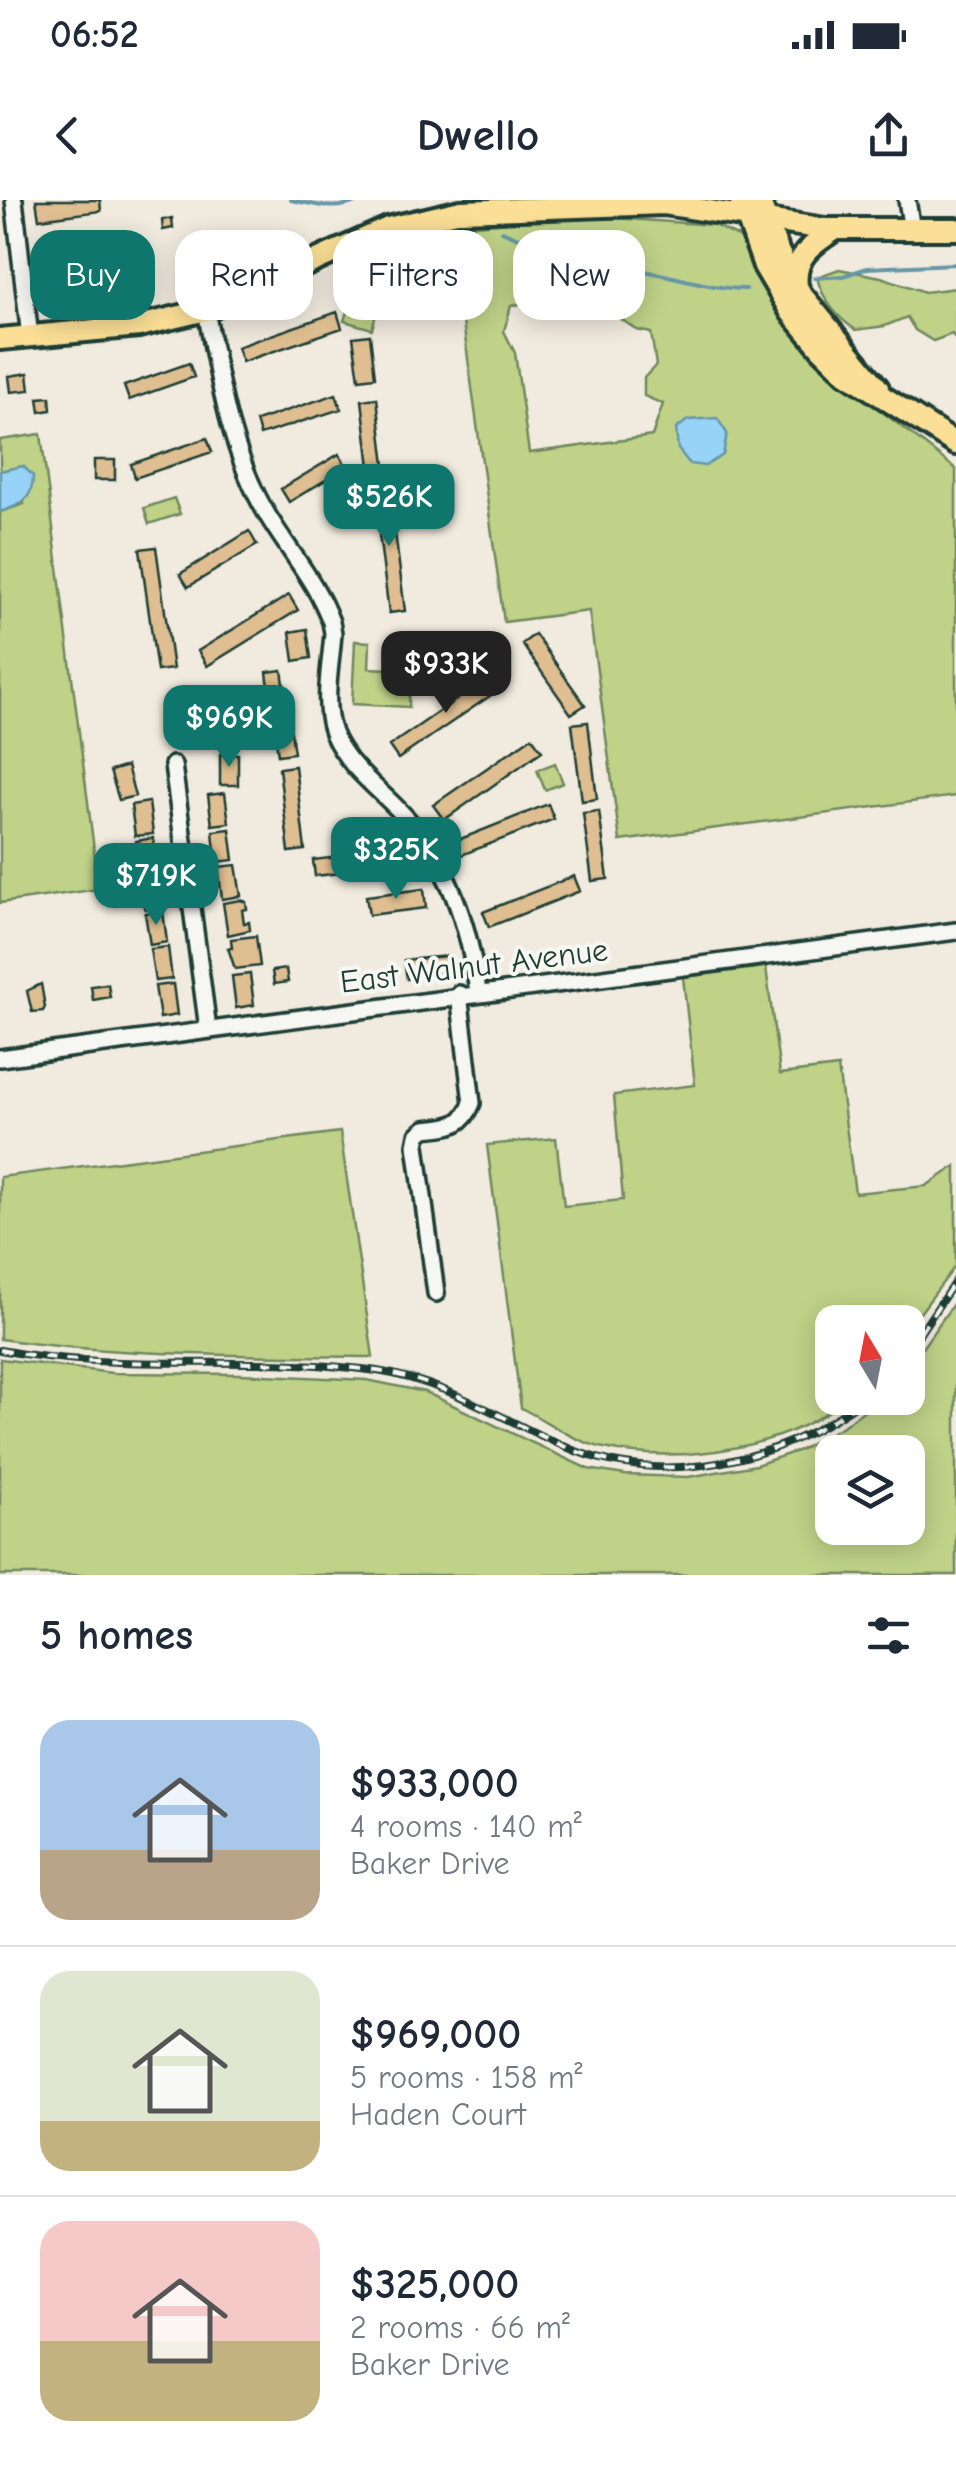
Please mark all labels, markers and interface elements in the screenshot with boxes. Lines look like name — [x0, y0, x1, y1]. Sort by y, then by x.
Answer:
text: 06:52 — [50, 13, 139, 57]
icon: back — [40, 108, 95, 163]
icon: share — [861, 108, 916, 163]
text: Dwello — [417, 109, 539, 161]
chip: Buy — [30, 230, 155, 320]
chip: Rent — [175, 230, 313, 320]
chip: Filters — [333, 230, 493, 320]
chip: New — [513, 230, 645, 320]
pin: $526K — [319, 464, 459, 549]
text: $526K — [346, 478, 432, 515]
pin: $933K — [376, 631, 516, 716]
text: $933K — [403, 645, 489, 682]
pin: $969K — [159, 685, 299, 770]
text: $969K — [185, 699, 273, 736]
pin: $325K — [326, 817, 466, 902]
text: $325K — [353, 831, 439, 868]
pin: $719K — [86, 843, 226, 928]
text: $719K — [116, 857, 197, 894]
street label: East Walnut Avenue — [338, 931, 610, 1001]
north arrow — [815, 1305, 925, 1415]
map controls — [815, 1305, 925, 1545]
button: layers — [815, 1435, 925, 1545]
icon: filters — [861, 1608, 916, 1663]
text: 5 homes — [40, 1611, 193, 1660]
text: $933,000 — [350, 1759, 519, 1808]
icon: home — [120, 1760, 240, 1880]
text: 4 rooms · 140 m² — [350, 1808, 582, 1845]
text: Baker Drive — [350, 1845, 509, 1882]
text: $969,000 — [350, 2010, 521, 2059]
icon: home — [120, 2011, 240, 2131]
text: 5 rooms · 158 m² — [350, 2059, 582, 2096]
text: Haden Court — [350, 2096, 526, 2133]
text: $325,000 — [350, 2260, 519, 2309]
icon: home — [120, 2261, 240, 2381]
text: 2 rooms · 66 m² — [350, 2309, 570, 2346]
text: Baker Drive — [350, 2346, 509, 2383]

